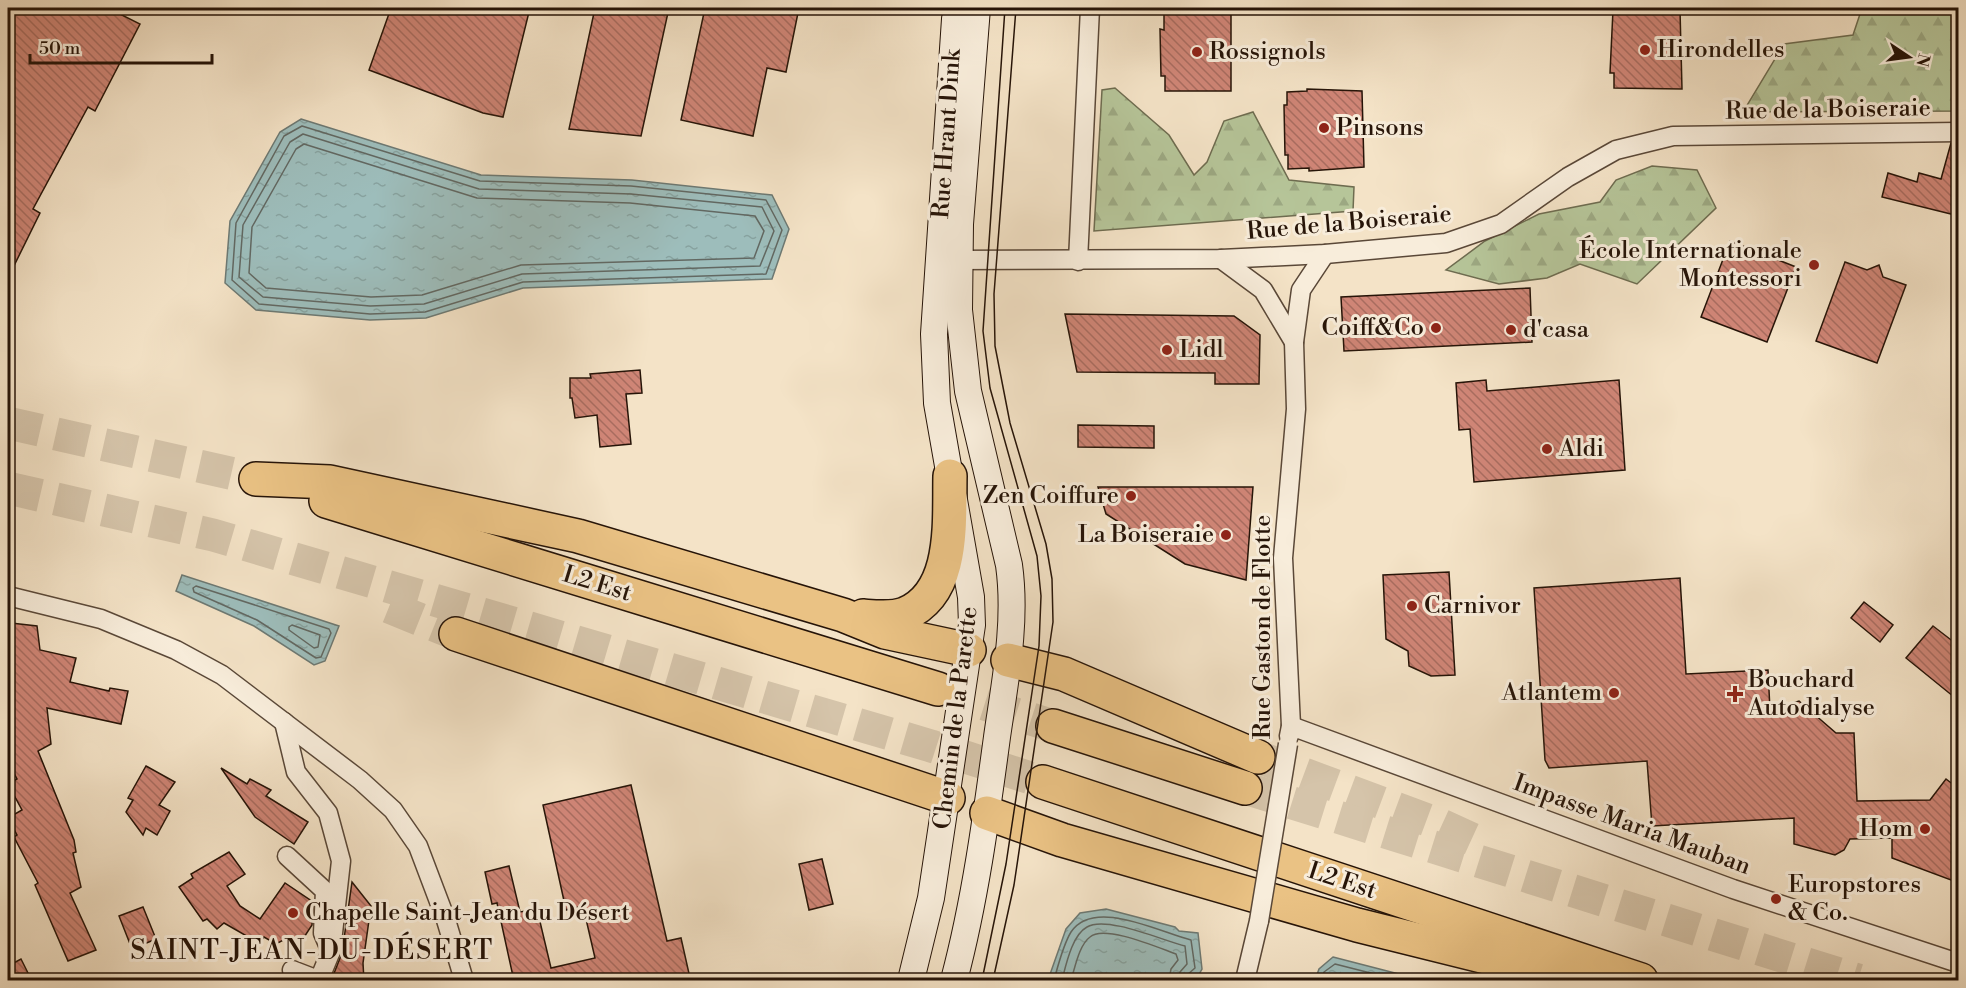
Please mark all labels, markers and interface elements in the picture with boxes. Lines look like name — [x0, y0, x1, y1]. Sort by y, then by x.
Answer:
scale bar — [30, 27, 212, 65]
north arrow — [1879, 27, 1939, 87]
place label: Hirondelles — [1657, 35, 1785, 65]
text: 50 m — [39, 37, 81, 60]
place label: Rossignols — [1209, 37, 1326, 67]
marker: Hirondelles — [1638, 43, 1652, 57]
marker: Rossignols — [1190, 45, 1204, 59]
street label: Rue Hrant Dink — [926, 47, 968, 220]
text: N — [1911, 52, 1934, 69]
street label: Rue de la Boiseraie — [1725, 93, 1931, 127]
place label: Pinsons — [1336, 113, 1423, 143]
marker: Pinsons — [1317, 121, 1331, 135]
street label: Rue de la Boiseraie — [1245, 199, 1453, 247]
place label: École Internationale Montessori — [1579, 235, 1802, 294]
marker: École Internationale Montessori — [1807, 258, 1821, 272]
place label: Coiff&Co — [1321, 313, 1424, 343]
place label: d'casa — [1523, 315, 1590, 345]
marker: Coiff&Co — [1429, 321, 1443, 335]
marker: d'casa — [1504, 323, 1518, 337]
place label: Lidl — [1179, 335, 1224, 365]
marker: Lidl — [1160, 343, 1174, 357]
place label: Aldi — [1558, 434, 1604, 464]
marker: Aldi — [1540, 442, 1554, 456]
place label: Zen Coiffure — [983, 481, 1119, 511]
marker: Zen Coiffure — [1124, 489, 1138, 503]
street label: Rue Gaston de Flotte — [1248, 515, 1278, 739]
place label: La Boiseraie — [1078, 520, 1214, 550]
marker: La Boiseraie — [1219, 528, 1233, 542]
street label: L2 Est — [559, 559, 635, 609]
place label: Carnivor — [1424, 591, 1521, 621]
marker: Carnivor — [1405, 599, 1419, 613]
street label: Chemin de la Parette — [927, 605, 985, 831]
place label: Bouchard Autodialyse — [1747, 665, 1875, 723]
place label: Atlantem — [1501, 678, 1602, 708]
marker: Bouchard Autodialyse — [1726, 685, 1744, 703]
marker: Atlantem — [1607, 686, 1621, 700]
street label: Impasse Maria Mauban — [1509, 768, 1755, 882]
place label: Hom — [1859, 814, 1913, 844]
marker: Hom — [1918, 822, 1932, 836]
street label: L2 Est — [1304, 856, 1381, 906]
place label: Europstores & Co. — [1788, 870, 1921, 928]
marker: Europstores & Co. — [1769, 892, 1783, 906]
place label: Chapelle Saint-Jean du Désert — [305, 898, 630, 928]
marker: Chapelle Saint-Jean du Désert — [286, 906, 300, 920]
district label: SAINT-JEAN-DU-DÉSERT — [130, 931, 494, 968]

